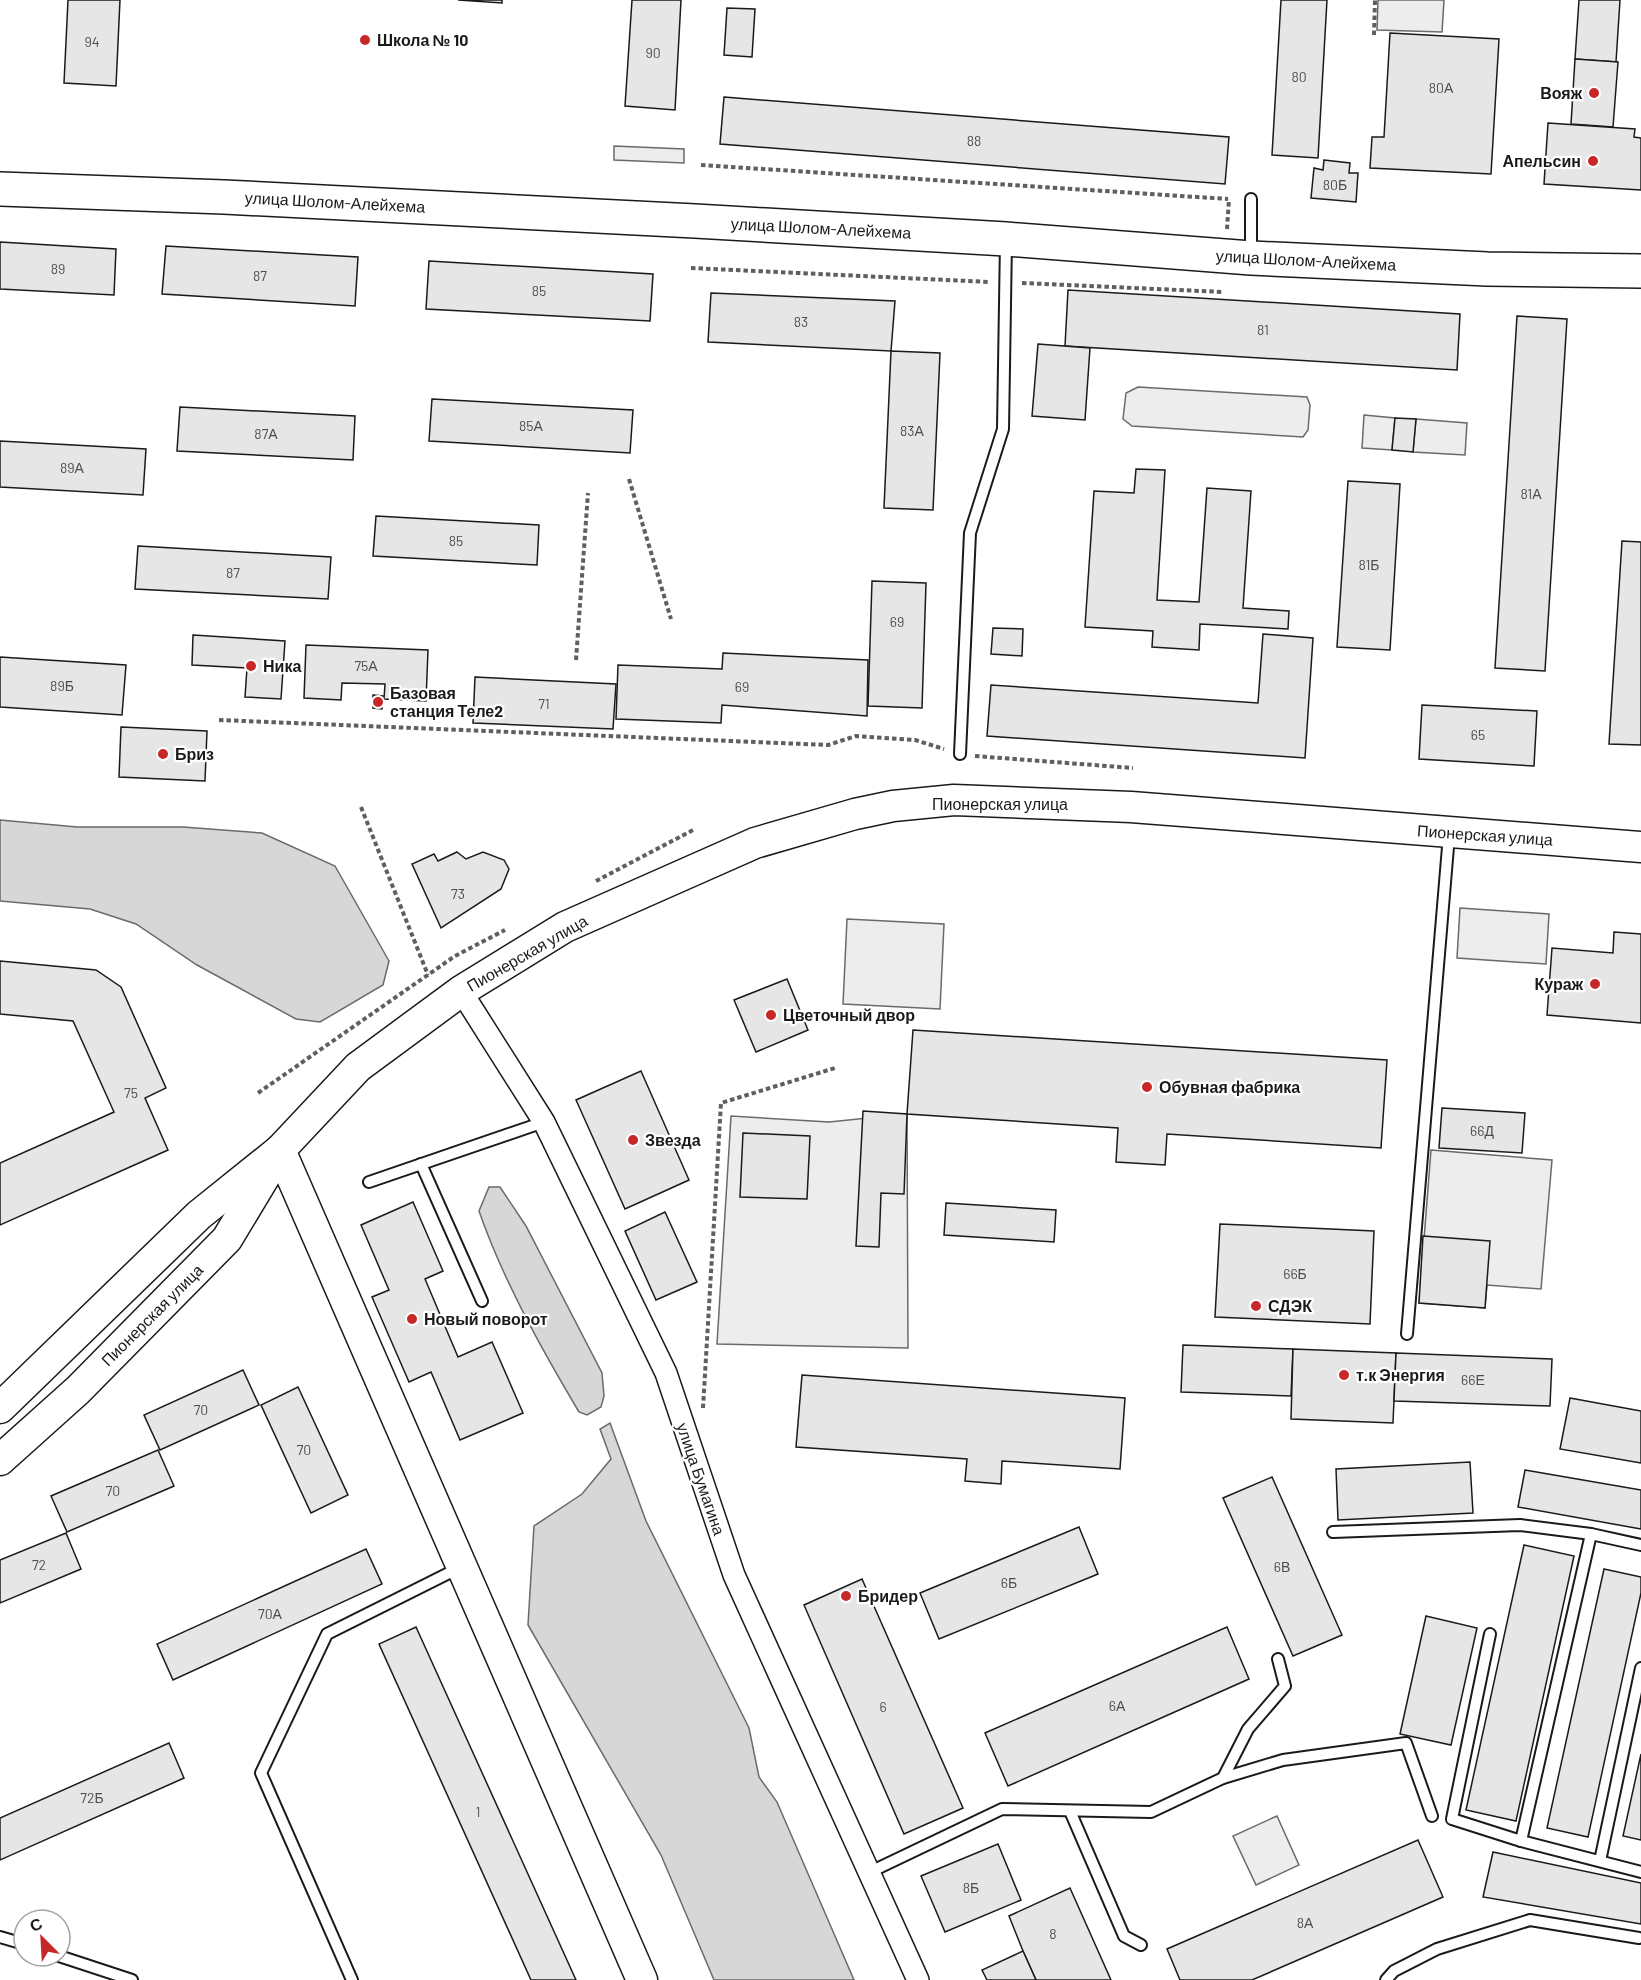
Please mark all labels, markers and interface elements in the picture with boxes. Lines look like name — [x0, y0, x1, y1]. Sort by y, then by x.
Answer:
place label: Школа № 10 — [377, 30, 468, 49]
house number: 94 — [84, 33, 100, 50]
marker: Школа № 10 — [358, 33, 372, 47]
house number: 90 — [645, 44, 661, 61]
house number: 80 — [1291, 68, 1307, 85]
house number: 80А — [1429, 79, 1454, 96]
place label: Вояж — [1540, 83, 1583, 102]
marker: Вояж — [1587, 86, 1601, 100]
house number: 88 — [967, 132, 981, 149]
place label: Апельсин — [1502, 151, 1581, 170]
marker: Апельсин — [1586, 154, 1600, 168]
house number: 80Б — [1323, 176, 1347, 193]
street label: улица Шолом-Алейхема — [244, 187, 426, 216]
street label: улица Шолом-Алейхема — [730, 213, 912, 242]
street label: улица Шолом-Алейхема — [1215, 245, 1397, 274]
house number: 89 — [51, 260, 65, 277]
house number: 87 — [253, 267, 267, 284]
house number: 85 — [532, 282, 546, 299]
house number: 83 — [794, 313, 808, 330]
house number: 81 — [1257, 321, 1269, 338]
house number: 85А — [519, 417, 544, 434]
house number: 83А — [900, 422, 925, 439]
house number: 87А — [254, 425, 278, 442]
house number: 89А — [60, 459, 85, 476]
house number: 81А — [1520, 485, 1542, 502]
house number: 85 — [449, 532, 463, 549]
house number: 81Б — [1359, 556, 1380, 573]
house number: 87 — [226, 564, 240, 581]
house number: 69 — [890, 613, 904, 630]
place label: Ника — [263, 656, 301, 675]
house number: 75А — [354, 657, 378, 674]
marker: Ника — [244, 659, 258, 673]
house number: 89Б — [50, 677, 74, 694]
house number: 69 — [735, 678, 749, 695]
place label: Базовая станция Теле2 — [390, 683, 503, 720]
marker: Базовая станция Теле2 — [371, 695, 385, 709]
house number: 71 — [538, 695, 550, 712]
house number: 65 — [1471, 726, 1485, 743]
place label: Бриз — [175, 744, 214, 763]
marker: Бриз — [156, 747, 170, 761]
street label: Пионерская улица — [932, 794, 1068, 813]
street label: Пионерская улица — [1416, 820, 1554, 849]
house number: 73 — [451, 885, 465, 902]
street label: Пионерская улица — [463, 910, 591, 995]
place label: Кураж — [1535, 974, 1584, 993]
marker: Кураж — [1588, 977, 1602, 991]
place label: Цветочный двор — [783, 1005, 915, 1024]
marker: Цветочный двор — [764, 1008, 778, 1022]
place label: Обувная фабрика — [1159, 1077, 1300, 1096]
marker: Обувная фабрика — [1140, 1080, 1154, 1094]
house number: 75 — [124, 1084, 138, 1101]
house number: 66Д — [1470, 1122, 1494, 1139]
place label: Звезда — [645, 1130, 701, 1149]
marker: Звезда — [626, 1133, 640, 1147]
street label: Пионерская улица — [97, 1260, 207, 1369]
house number: 66Б — [1283, 1265, 1307, 1282]
place label: СДЭК — [1268, 1296, 1312, 1315]
marker: СДЭК — [1249, 1299, 1263, 1313]
place label: Новый поворот — [424, 1309, 548, 1328]
marker: Новый поворот — [405, 1312, 419, 1326]
place label: т.к Энергия — [1356, 1365, 1445, 1384]
marker: т.к Энергия — [1337, 1368, 1351, 1382]
house number: 66Е — [1461, 1371, 1485, 1388]
house number: 70 — [194, 1401, 208, 1418]
street label: улица Бумагина — [673, 1420, 730, 1538]
house number: 70 — [297, 1441, 311, 1458]
house number: 70 — [106, 1482, 120, 1499]
house number: 72 — [32, 1556, 46, 1573]
house number: 6В — [1274, 1558, 1290, 1575]
house number: 6Б — [1001, 1574, 1017, 1591]
place label: Бридер — [858, 1586, 918, 1605]
marker: Бридер — [839, 1589, 853, 1603]
house number: 70А — [258, 1605, 283, 1622]
house number: 6А — [1109, 1697, 1126, 1714]
house number: 6 — [879, 1698, 887, 1715]
house number: 72Б — [80, 1789, 104, 1806]
house number: 1 — [476, 1803, 480, 1820]
house number: 8Б — [963, 1879, 979, 1896]
north arrow — [12, 1908, 72, 1968]
text: С — [27, 1913, 45, 1935]
house number: 8А — [1297, 1914, 1314, 1931]
house number: 8 — [1049, 1925, 1057, 1942]

